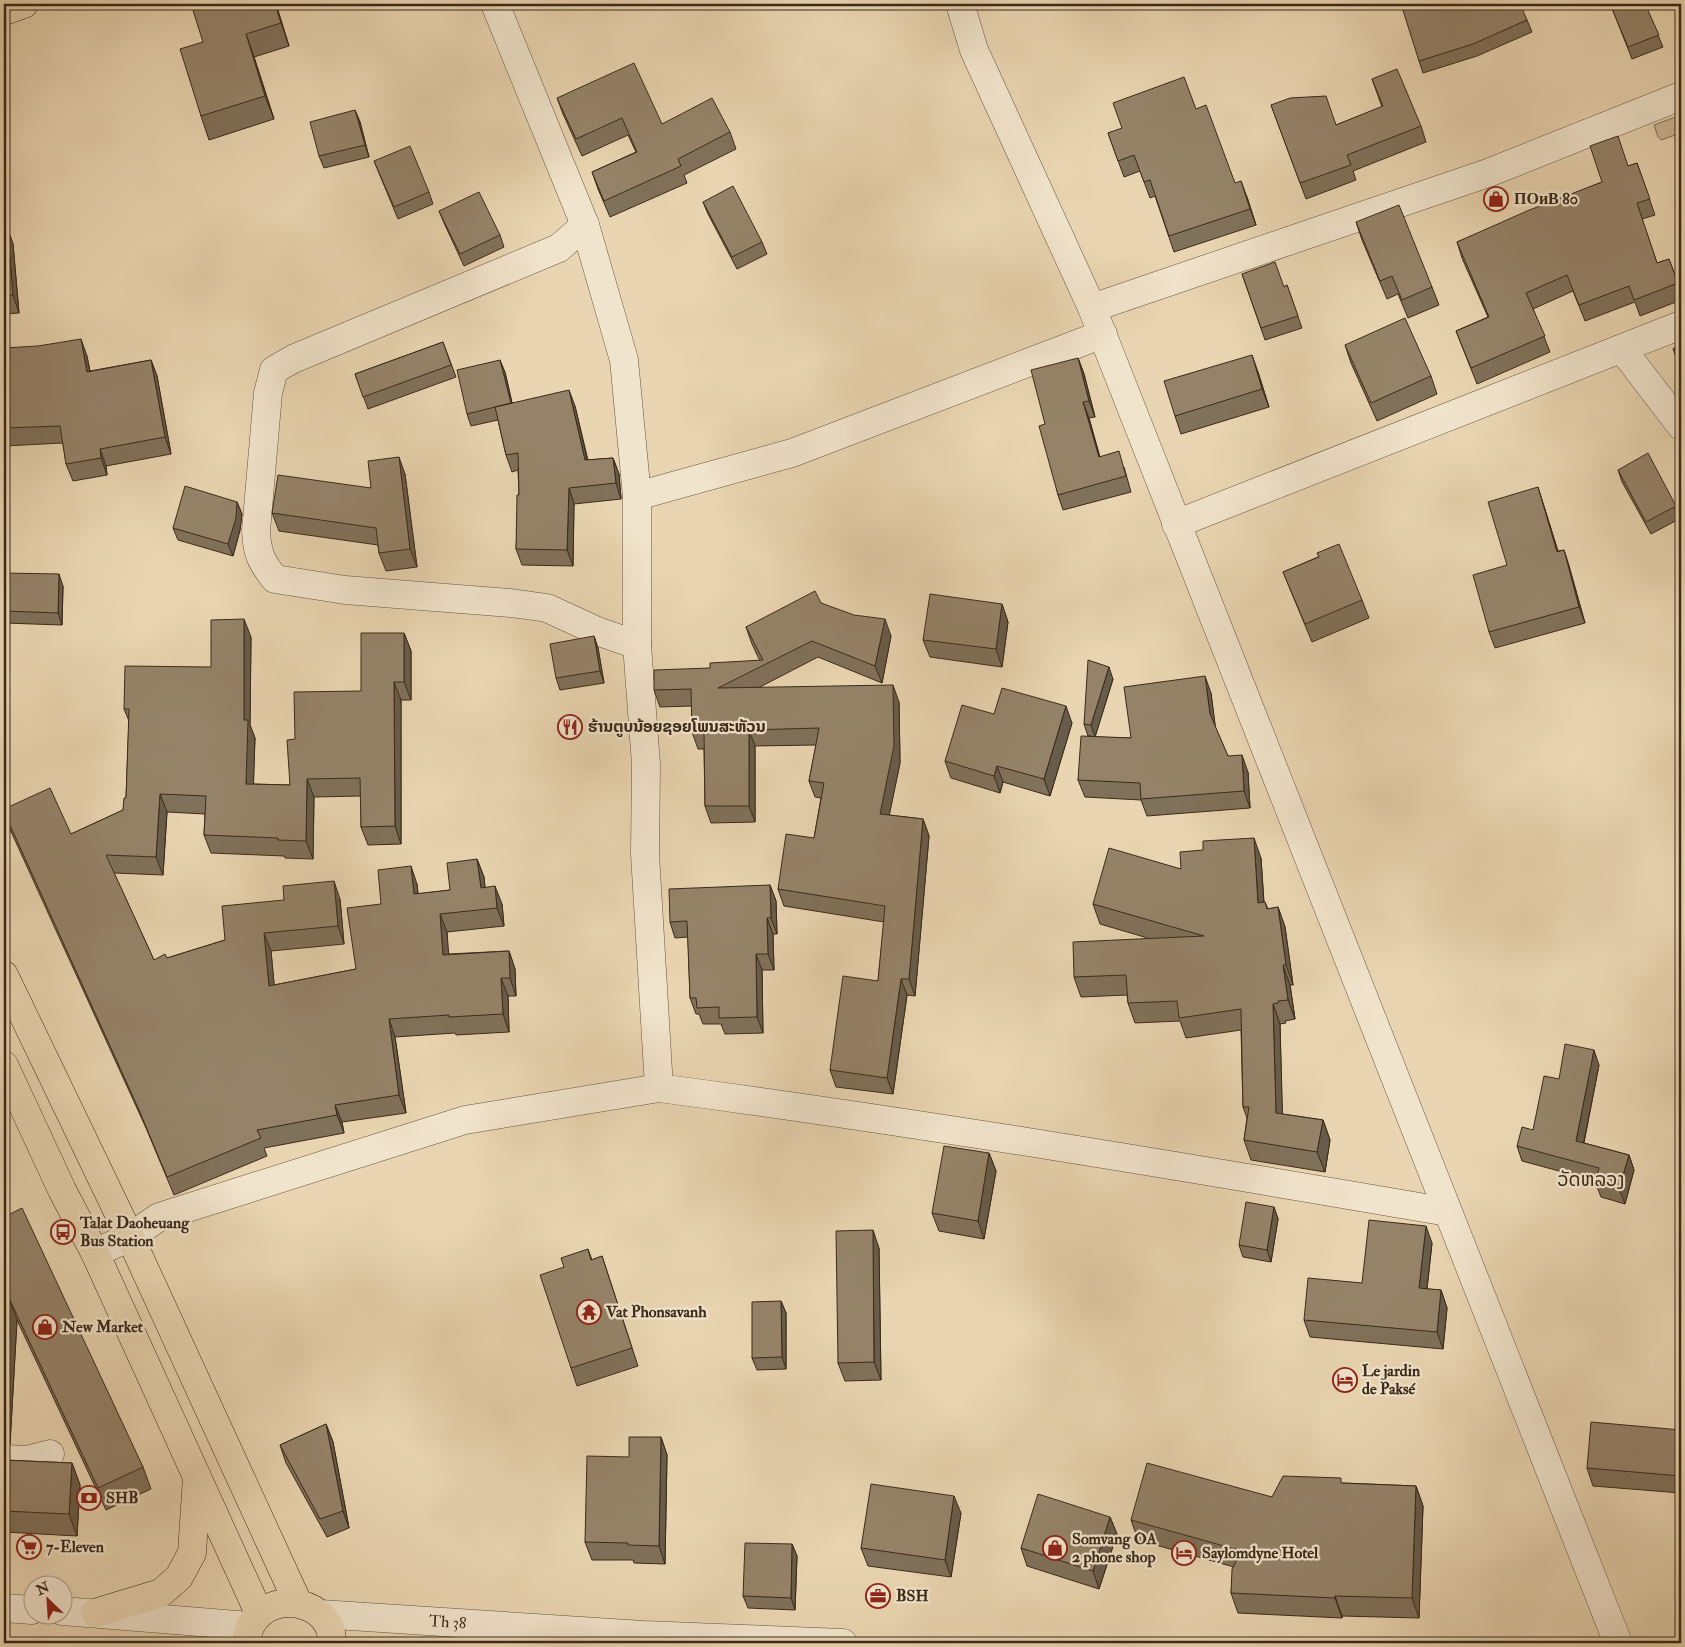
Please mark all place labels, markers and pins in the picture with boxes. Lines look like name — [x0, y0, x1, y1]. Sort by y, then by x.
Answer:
shop icon: ПОиВ 80 — [1483, 186, 1509, 212]
place label: ПОиВ 80 — [1514, 189, 1578, 209]
restaurant icon: ຮ້ານຕູບນ້ອຍຊອຍໂພນສະຫັວນ — [557, 714, 583, 740]
place label: ຮ້ານຕູບນ້ອຍຊອຍໂພນສະຫັວນ — [588, 717, 766, 738]
place label: Talat Daoheuang Bus Station — [79, 1213, 190, 1251]
bus stop icon: Talat Daoheuang Bus Station — [50, 1219, 76, 1245]
temple icon: Vat Phonsavanh — [576, 1299, 602, 1325]
place label: Vat Phonsavanh — [605, 1302, 707, 1322]
shop icon: New Market — [32, 1314, 58, 1340]
place label: New Market — [61, 1317, 144, 1337]
place label: Le jardin de Paksé — [1362, 1361, 1421, 1399]
hotel icon: Le jardin de Paksé — [1332, 1367, 1358, 1393]
bank icon: SHB — [76, 1485, 102, 1511]
place label: SHB — [106, 1488, 139, 1508]
place label: Somvang OA 2 phone shop — [1072, 1529, 1157, 1568]
supermarket icon: 7-Eleven — [16, 1534, 42, 1560]
shop icon: Somvang OA 2 phone shop — [1042, 1535, 1068, 1561]
place label: 7-Eleven — [46, 1537, 105, 1557]
hotel icon: Saylomdyne Hotel — [1171, 1540, 1197, 1566]
place label: Saylomdyne Hotel — [1202, 1543, 1319, 1564]
office icon: BSH — [865, 1583, 891, 1609]
place label: BSH — [896, 1586, 929, 1606]

